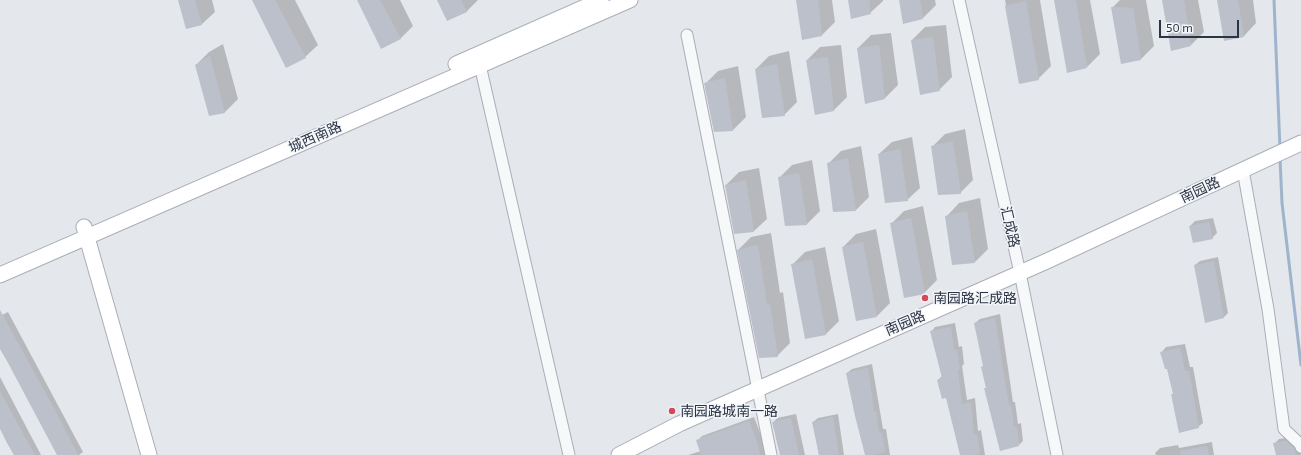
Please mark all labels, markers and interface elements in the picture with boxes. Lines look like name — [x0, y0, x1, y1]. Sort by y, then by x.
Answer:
scale bar — [1161, 12, 1241, 38]
text: 50 m — [1166, 20, 1193, 34]
street label: 城西南路 — [286, 118, 344, 156]
street label: 南园路 — [1177, 174, 1223, 206]
street label: 汇成路 — [997, 205, 1023, 249]
place label: 南园路汇成路 — [933, 290, 1017, 306]
marker: 南园路汇成路 — [920, 293, 930, 303]
street label: 南园路 — [882, 307, 928, 339]
place label: 南园路城南一路 — [680, 403, 778, 419]
marker: 南园路城南一路 — [667, 406, 677, 416]

